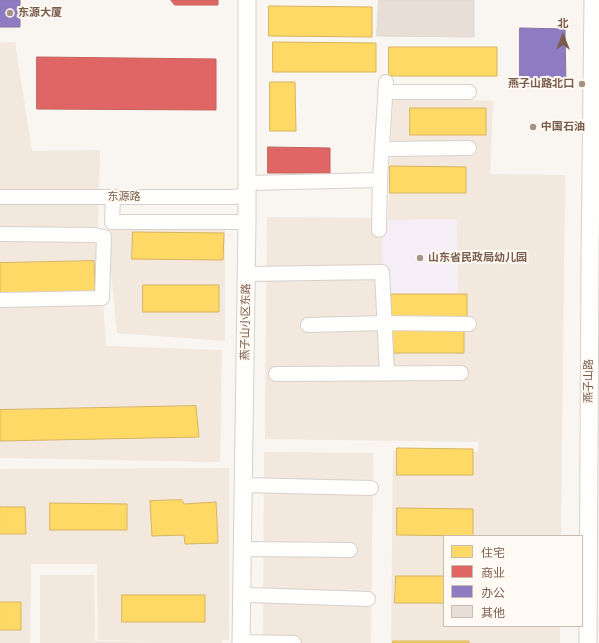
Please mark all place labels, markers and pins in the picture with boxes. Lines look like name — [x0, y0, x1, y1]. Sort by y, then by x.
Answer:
place label: 东源大厦 — [18, 6, 62, 20]
marker: 东源大厦 — [5, 8, 15, 18]
place label: 燕子山路北口 — [508, 77, 574, 91]
marker: 燕子山路北口 — [577, 79, 587, 89]
place label: 中国石油 — [541, 120, 585, 134]
marker: 中国石油 — [528, 122, 538, 132]
place label: 山东省民政局幼儿园 — [428, 251, 527, 265]
marker: 山东省民政局幼儿园 — [415, 253, 425, 263]

